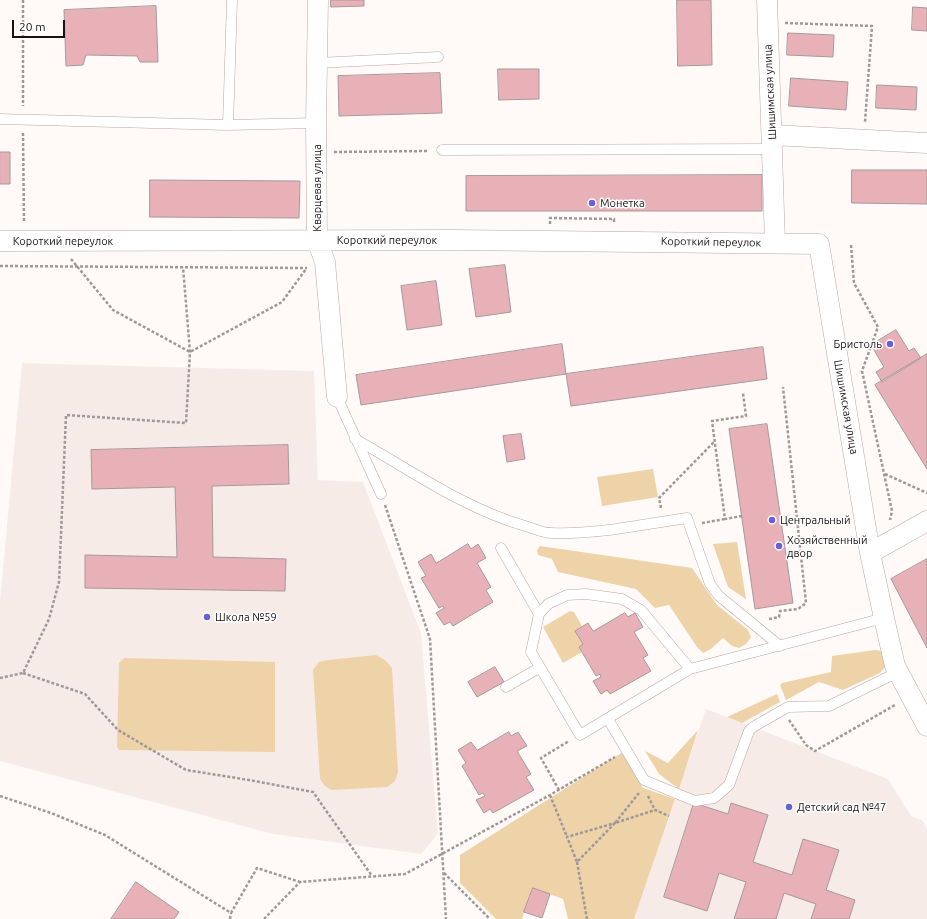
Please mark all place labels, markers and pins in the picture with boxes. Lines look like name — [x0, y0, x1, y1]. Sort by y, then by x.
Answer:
place label: Монетка — [600, 196, 645, 210]
marker: Монетка — [587, 198, 597, 208]
place label: Бристоль — [834, 337, 882, 351]
marker: Бристоль — [885, 339, 895, 349]
place label: Центральный — [780, 513, 850, 527]
marker: Центральный — [767, 515, 777, 525]
place label: Хозяйственный двор — [787, 533, 868, 559]
marker: Хозяйственный двор — [774, 541, 784, 551]
place label: Школа №59 — [215, 610, 277, 624]
marker: Школа №59 — [202, 612, 212, 622]
place label: Детский сад №47 — [797, 800, 886, 814]
marker: Детский сад №47 — [784, 802, 794, 812]

